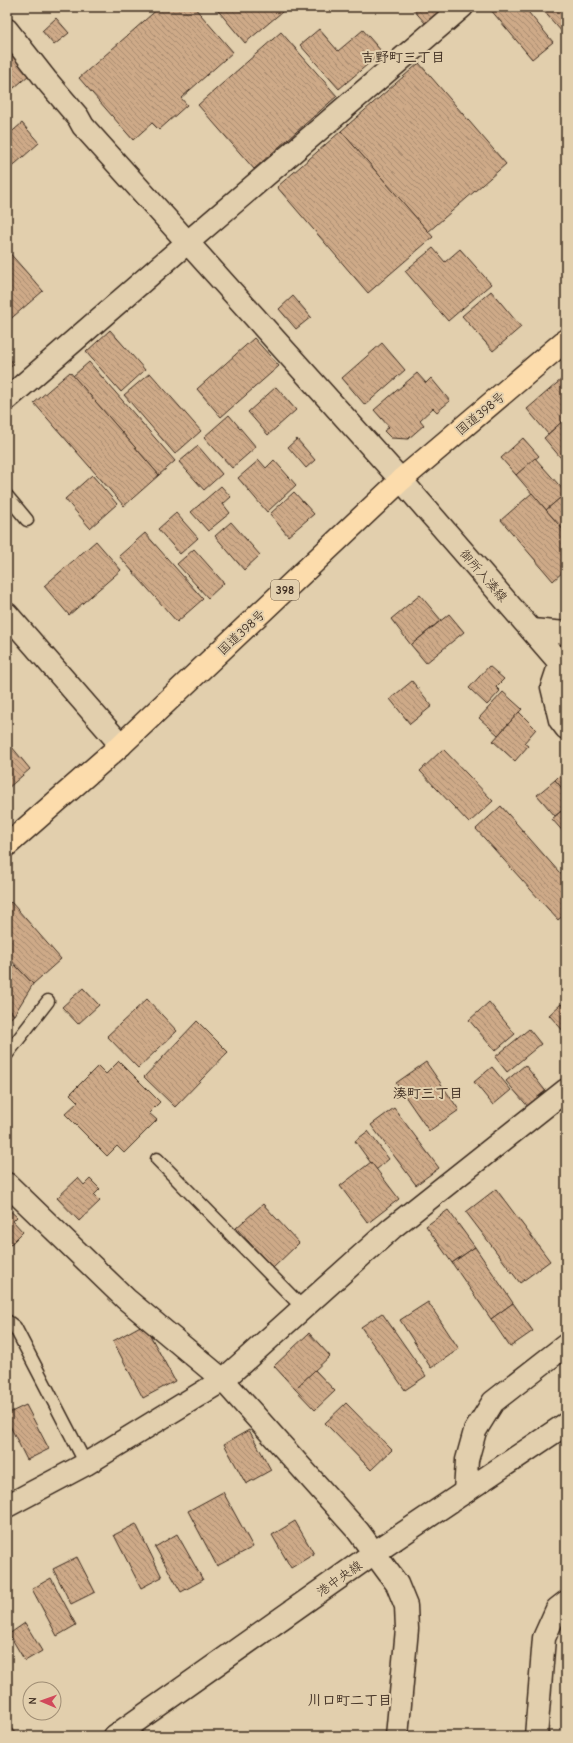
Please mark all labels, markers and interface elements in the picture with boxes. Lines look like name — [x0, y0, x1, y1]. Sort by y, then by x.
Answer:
district label: 吉野町三丁目 — [361, 49, 445, 66]
street label: 国道398号 — [453, 389, 508, 438]
street label: 御所入湊線 — [457, 546, 511, 606]
road number: 398 — [271, 580, 299, 600]
street label: 国道398号 — [215, 607, 268, 658]
district label: 湊町三丁目 — [393, 1085, 463, 1102]
street label: 港中央線 — [314, 1557, 366, 1599]
north arrow — [22, 1681, 62, 1721]
district label: 川口町二丁目 — [308, 1692, 392, 1709]
text: N — [26, 1697, 39, 1704]

